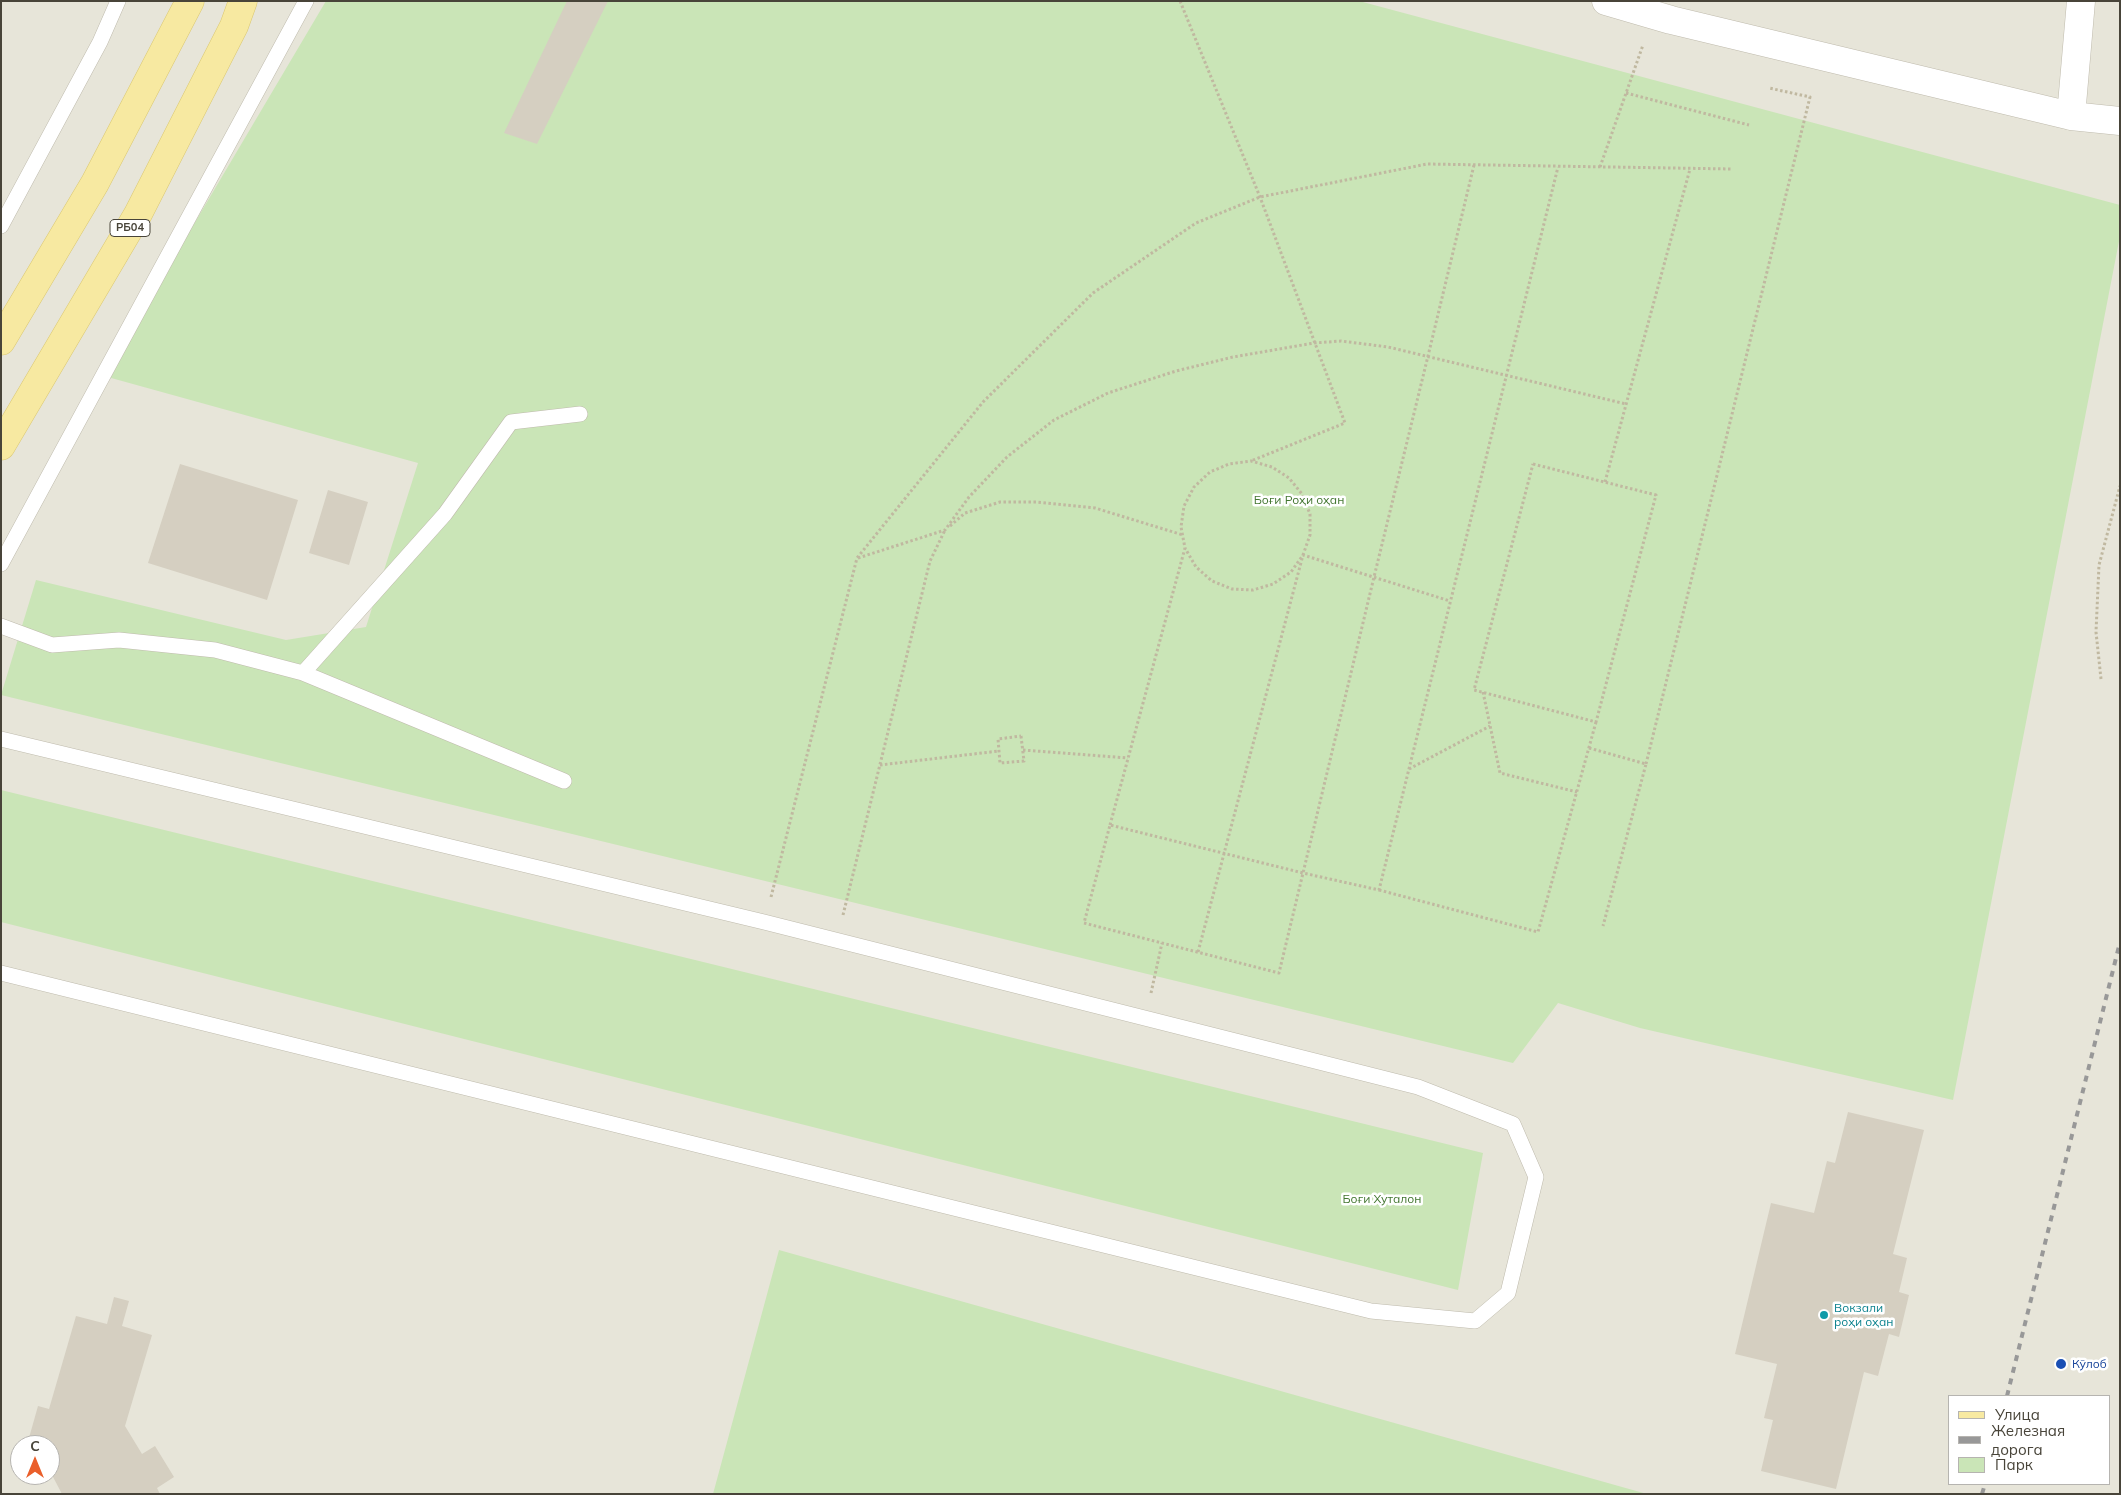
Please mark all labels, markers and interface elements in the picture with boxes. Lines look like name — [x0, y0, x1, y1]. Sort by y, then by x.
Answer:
road number: РБ04 — [110, 220, 150, 237]
park label: Боғи Роҳи оҳан — [1254, 493, 1344, 507]
park label: Боғи Хуталон — [1342, 1192, 1422, 1206]
place label: Вокзали роҳи оҳан — [1834, 1301, 1893, 1329]
marker: Вокзали роҳи оҳан — [1818, 1309, 1830, 1321]
marker: Кӯлоб — [2054, 1357, 2068, 1371]
place label: Кӯлоб — [2072, 1357, 2107, 1371]
legend — [1948, 1395, 2111, 1485]
text: Улица — [1995, 1405, 2040, 1424]
text: Железная дорога — [1991, 1421, 2065, 1459]
north arrow — [10, 1435, 60, 1485]
text: С — [30, 1437, 40, 1455]
text: Парк — [1995, 1455, 2033, 1474]

